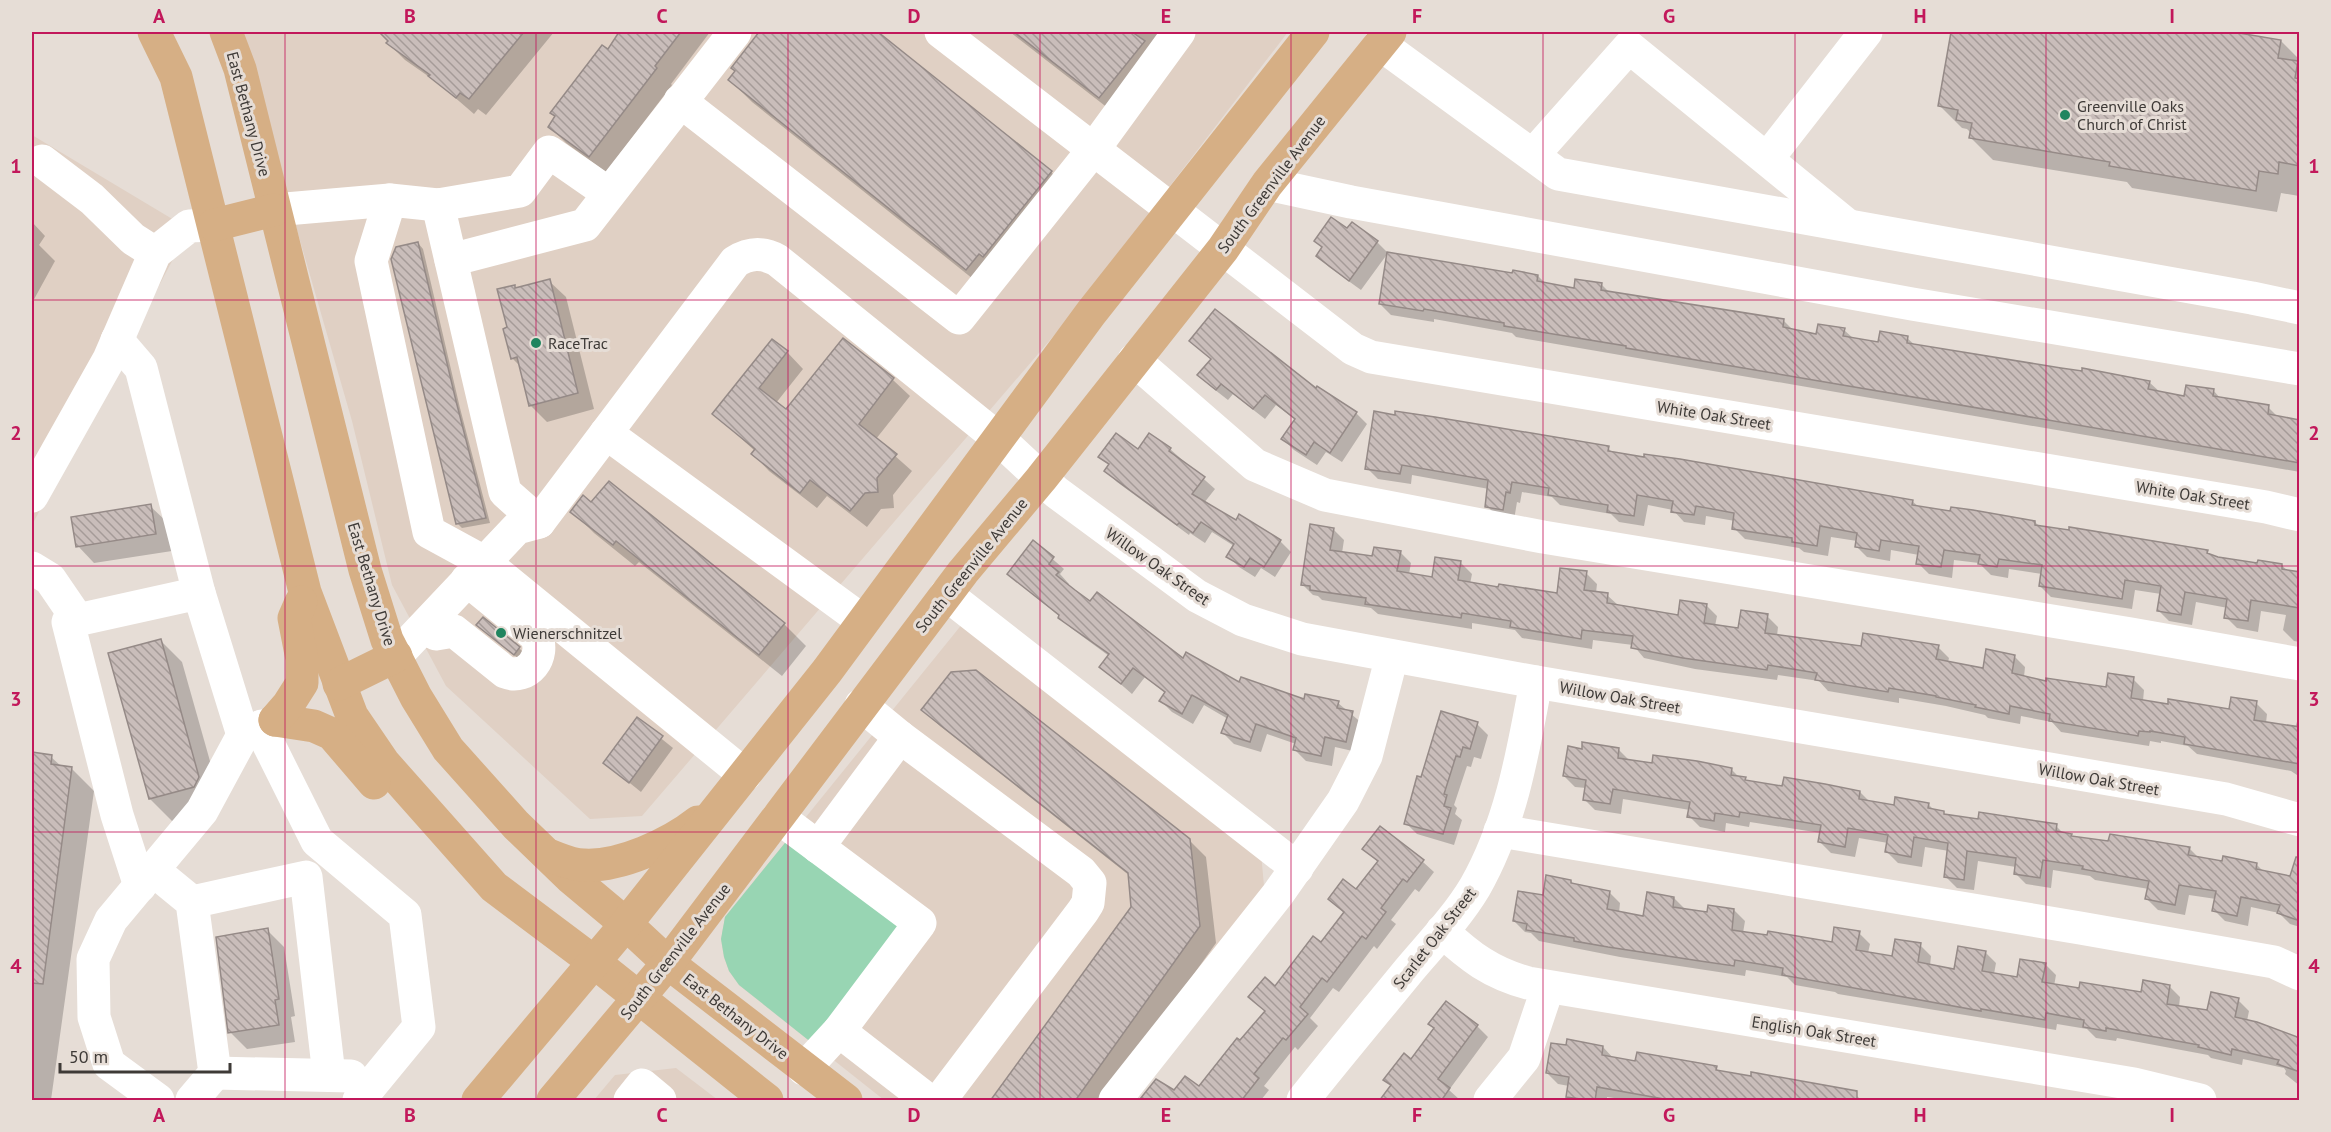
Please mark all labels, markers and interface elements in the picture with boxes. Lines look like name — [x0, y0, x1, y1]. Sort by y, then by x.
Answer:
text: A — [153, 3, 166, 29]
text: B — [404, 3, 416, 29]
text: C — [656, 3, 668, 29]
text: D — [908, 3, 921, 29]
text: E — [1161, 3, 1171, 29]
text: F — [1412, 3, 1422, 29]
text: G — [1663, 3, 1675, 29]
text: H — [1913, 3, 1927, 29]
text: I — [2169, 3, 2175, 29]
street label: East Bethany Drive — [223, 49, 275, 179]
place label: Greenville Oaks Church of Christ — [2077, 96, 2187, 134]
marker: Greenville Oaks Church of Christ — [2058, 108, 2072, 122]
street label: South Greenville Avenue — [1213, 111, 1329, 257]
text: 1 — [10, 153, 22, 179]
text: 1 — [2308, 153, 2320, 179]
place label: RaceTrac — [548, 333, 608, 353]
marker: RaceTrac — [529, 336, 543, 350]
street label: White Oak Street — [1656, 396, 1773, 434]
text: 2 — [10, 420, 22, 446]
text: 2 — [2308, 420, 2320, 446]
street label: White Oak Street — [2135, 476, 2252, 514]
street label: South Greenville Avenue — [911, 494, 1031, 636]
street label: East Bethany Drive — [344, 520, 400, 648]
street label: Willow Oak Street — [1102, 523, 1214, 610]
place label: Wienerschnitzel — [513, 623, 622, 643]
marker: Wienerschnitzel — [494, 626, 508, 640]
street label: Willow Oak Street — [1558, 677, 1682, 718]
text: 3 — [10, 686, 22, 712]
text: 3 — [2308, 686, 2320, 712]
street label: Willow Oak Street — [2037, 759, 2161, 800]
street label: South Greenville Avenue — [616, 879, 734, 1023]
street label: Scarlet Oak Street — [1388, 883, 1480, 993]
text: 4 — [10, 953, 22, 979]
text: 4 — [2308, 953, 2320, 979]
street label: East Bethany Drive — [679, 969, 793, 1063]
street label: English Oak Street — [1750, 1011, 1878, 1051]
scale bar — [60, 1036, 230, 1074]
text: 50 m — [69, 1045, 108, 1068]
text: A — [153, 1102, 166, 1128]
text: B — [404, 1102, 416, 1128]
text: C — [656, 1102, 668, 1128]
text: D — [908, 1102, 921, 1128]
text: E — [1161, 1102, 1171, 1128]
text: F — [1412, 1102, 1422, 1128]
text: G — [1663, 1102, 1675, 1128]
text: H — [1913, 1102, 1927, 1128]
text: I — [2169, 1102, 2175, 1128]

